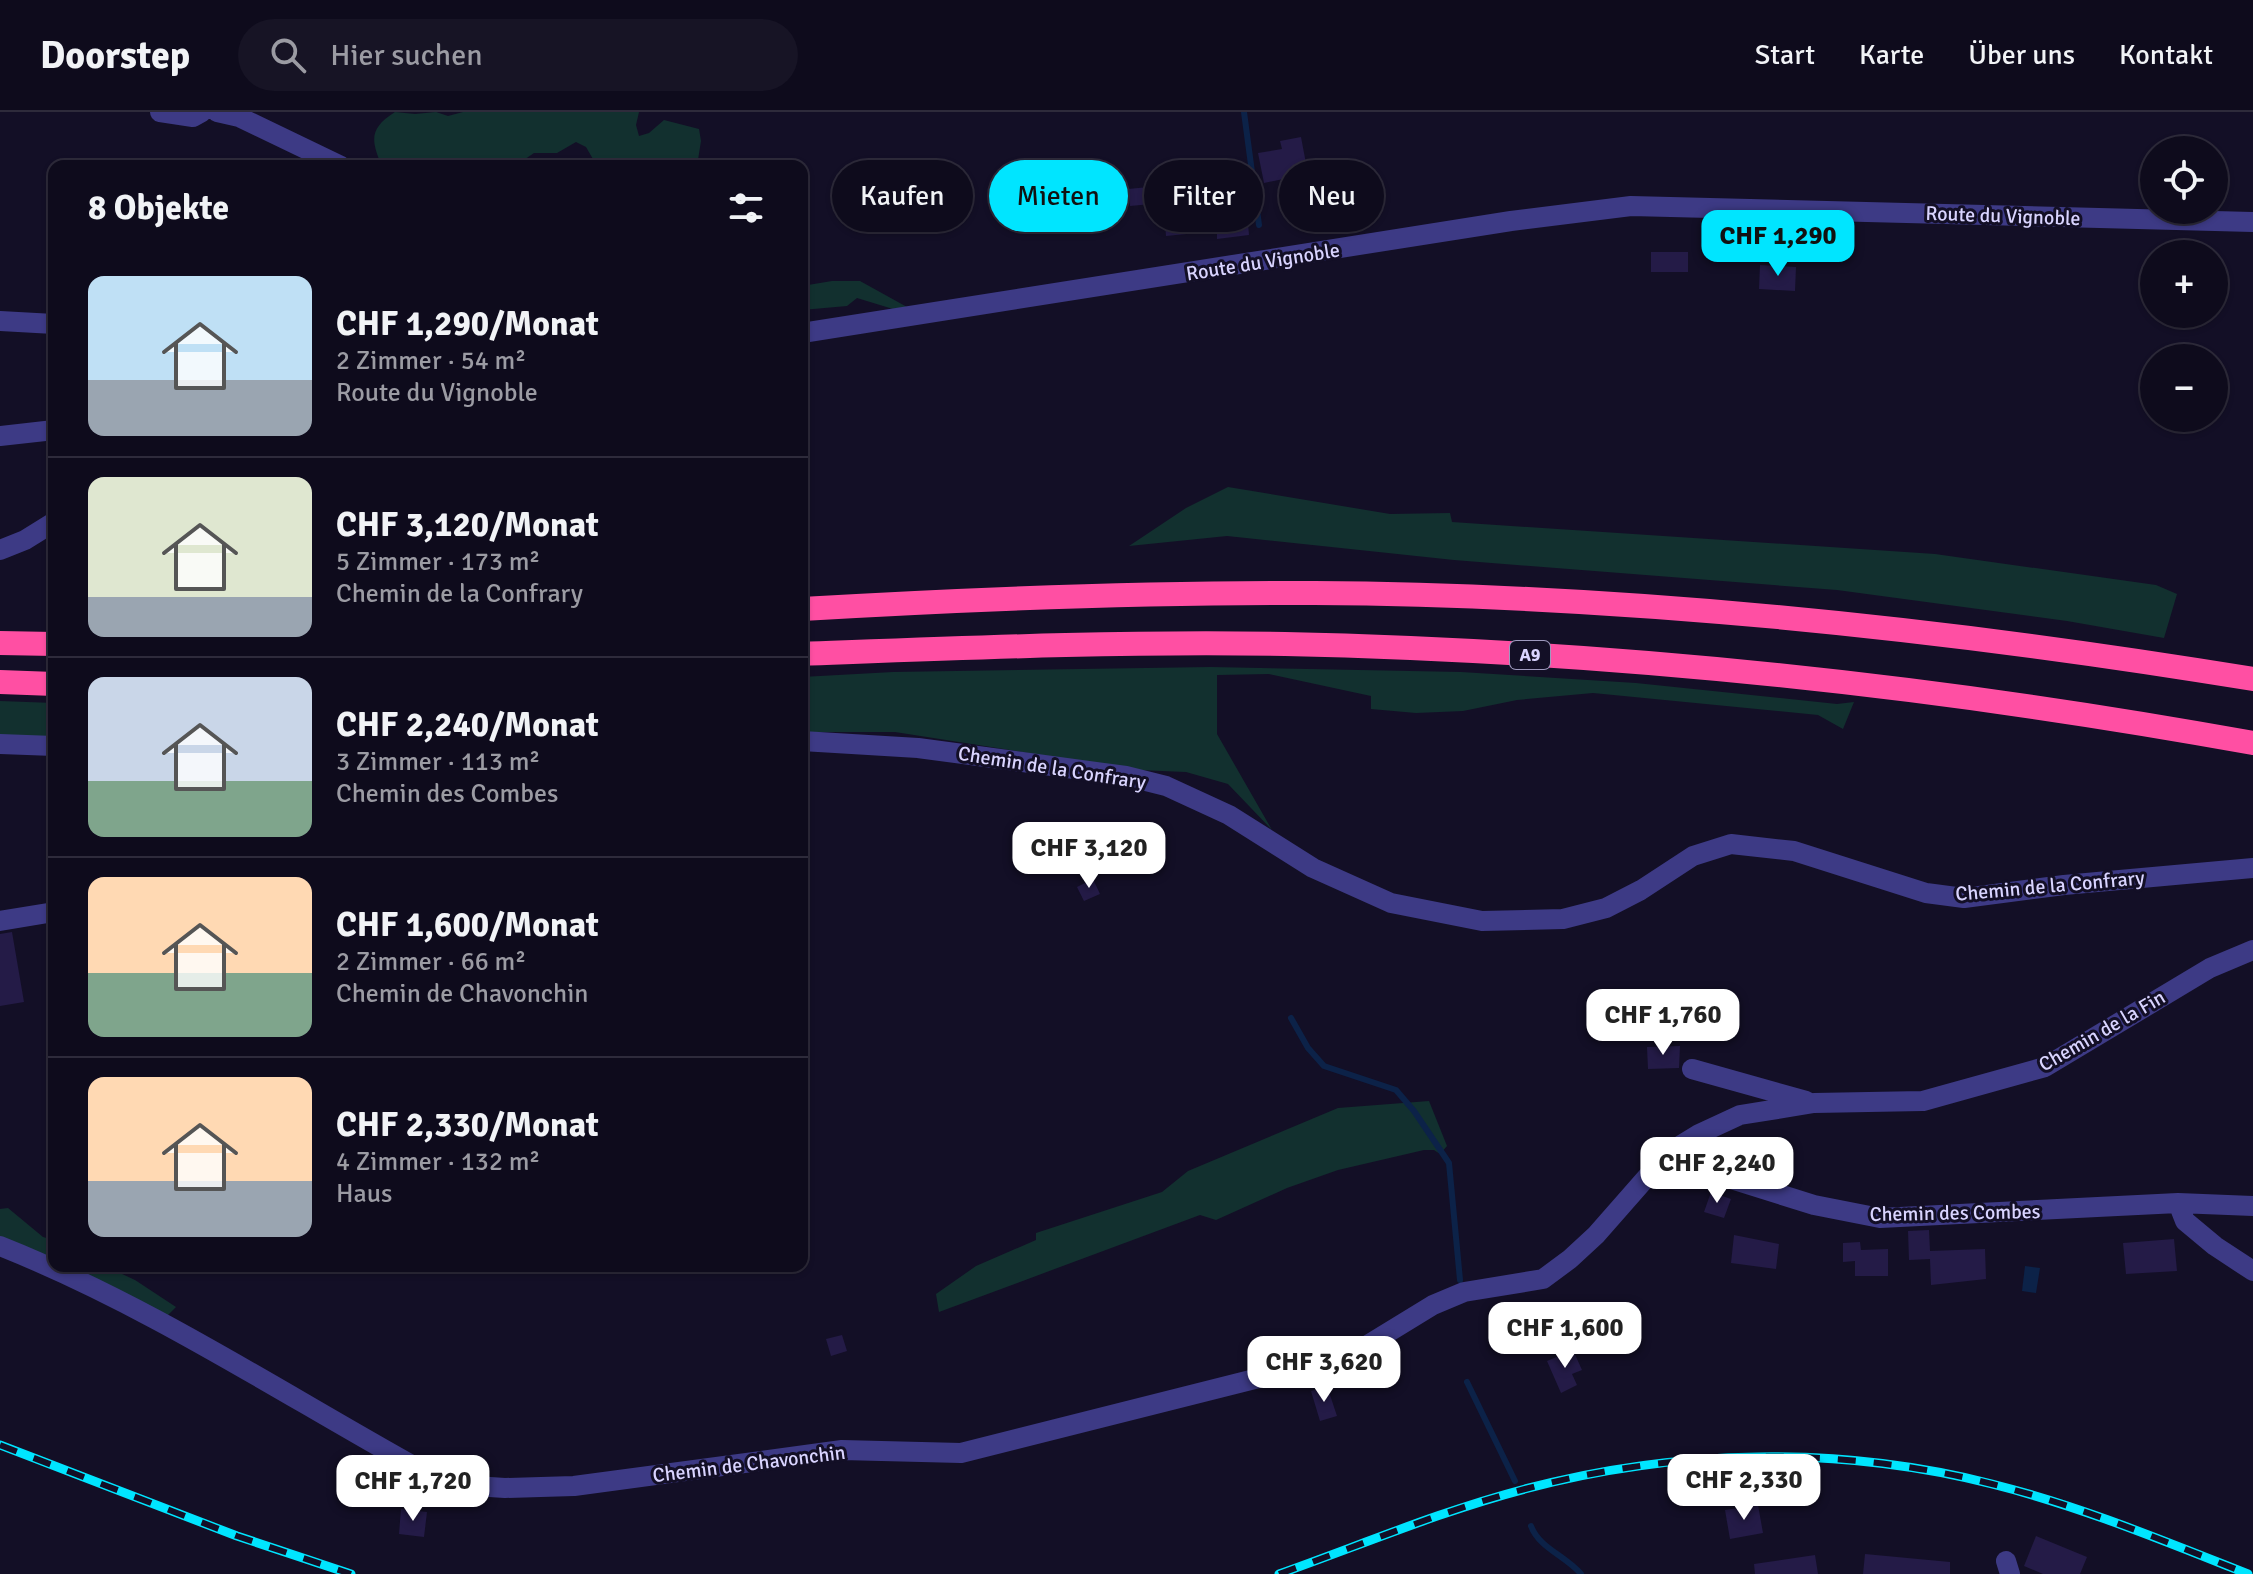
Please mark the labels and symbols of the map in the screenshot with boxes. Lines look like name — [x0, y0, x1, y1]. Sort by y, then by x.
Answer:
street label: Route du Vignoble — [1925, 201, 2081, 231]
pin: CHF 1,290 — [1686, 210, 1870, 278]
street label: Route du Vignoble — [1184, 238, 1342, 286]
road number: A9 — [1510, 641, 1550, 669]
street label: Chemin de la Confrary — [956, 741, 1148, 795]
pin: CHF 3,120 — [997, 822, 1181, 890]
street label: Chemin de la Confrary — [1954, 865, 2146, 907]
street label: Chemin de la Fin — [2034, 985, 2170, 1077]
pin: CHF 1,760 — [1571, 989, 1755, 1057]
pin: CHF 2,240 — [1625, 1137, 1809, 1205]
street label: Chemin des Combes — [1869, 1199, 2041, 1227]
pin: CHF 1,600 — [1473, 1302, 1657, 1370]
pin: CHF 3,620 — [1232, 1336, 1416, 1404]
street label: Chemin de Chavonchin — [651, 1440, 847, 1488]
pin: CHF 2,330 — [1652, 1454, 1836, 1522]
pin: CHF 1,720 — [321, 1455, 505, 1523]

